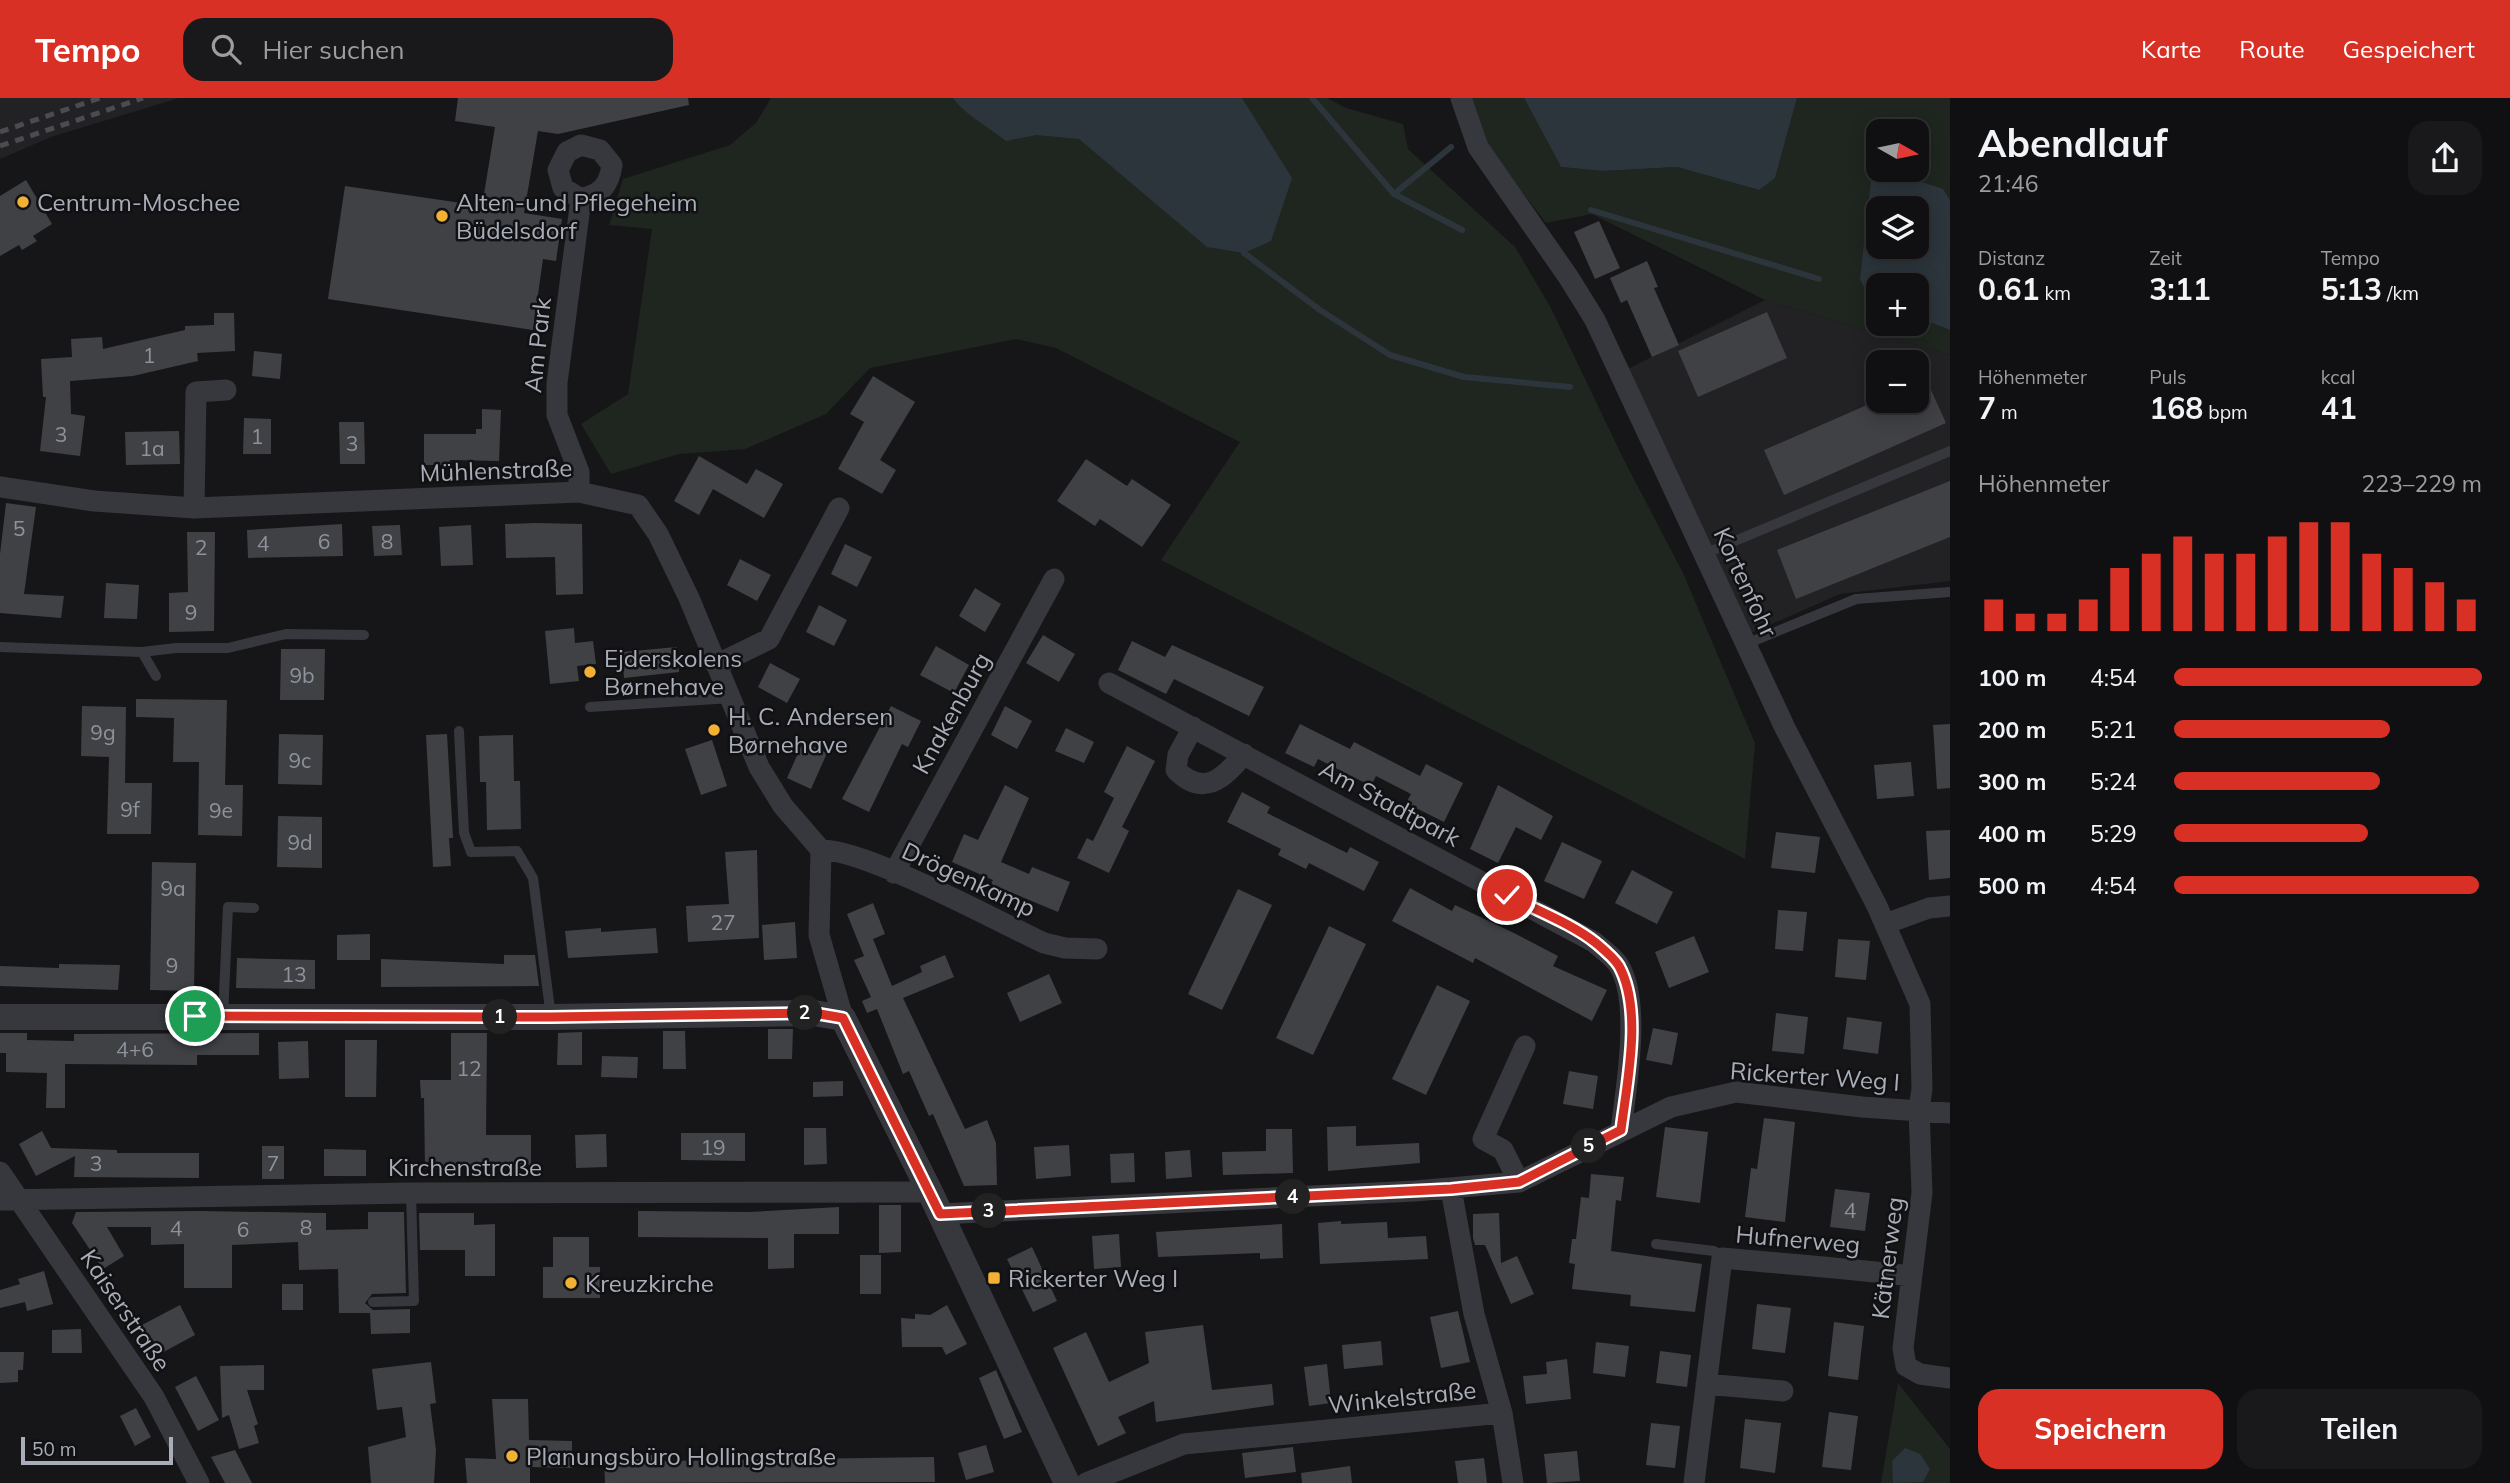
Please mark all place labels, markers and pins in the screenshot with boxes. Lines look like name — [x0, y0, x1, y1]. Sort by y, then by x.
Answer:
place label: Centrum-Moschee — [37, 187, 240, 217]
place label: Alten-und Pflegeheim Büdelsdorf — [456, 187, 698, 245]
marker: Centrum-Moschee — [15, 194, 31, 210]
marker: Alten-und Pflegeheim Büdelsdorf — [434, 208, 450, 224]
place label: Ejderskolens Børnehave — [604, 643, 742, 701]
marker: Ejderskolens Børnehave — [582, 664, 598, 680]
place label: H. C. Andersen Børnehave — [728, 701, 893, 759]
marker: H. C. Andersen Børnehave — [706, 722, 722, 738]
pin — [1477, 865, 1537, 925]
pin — [165, 986, 225, 1046]
pin: 2 — [788, 996, 822, 1030]
pin: 1 — [482, 1000, 518, 1034]
pin: 5 — [1572, 1128, 1606, 1164]
pin: 4 — [1276, 1180, 1310, 1214]
pin: 3 — [972, 1194, 1006, 1228]
place label: Rickerter Weg I — [1008, 1263, 1178, 1293]
place label: Kreuzkirche — [585, 1268, 714, 1298]
marker: Rickerter Weg I — [986, 1270, 1002, 1286]
marker: Kreuzkirche — [563, 1275, 579, 1291]
place label: Planungsbüro Hollingstraße — [526, 1441, 836, 1471]
marker: Planungsbüro Hollingstraße — [504, 1448, 520, 1464]

